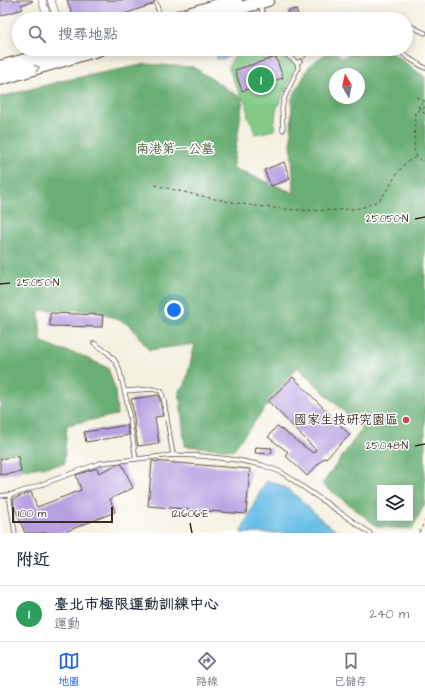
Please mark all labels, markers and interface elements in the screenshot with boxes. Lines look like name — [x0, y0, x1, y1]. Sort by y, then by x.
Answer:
search box — [12, 12, 413, 56]
icon: search — [26, 23, 48, 45]
text: 搜尋地點 — [58, 24, 118, 45]
one-way arrow — [34, 64, 41, 73]
pin: 1 — [248, 65, 274, 95]
north arrow — [329, 68, 365, 104]
park label: 南港第一公墓 — [136, 140, 214, 158]
text: 25.050°N — [366, 212, 408, 226]
text: 25.050°N — [17, 276, 59, 290]
your location — [164, 300, 184, 320]
place label: 國家生技研究園區 — [294, 411, 398, 429]
marker: 國家生技研究園區 — [401, 415, 411, 425]
text: 25.048°N — [366, 439, 408, 453]
map controls — [377, 485, 413, 521]
button: layers — [377, 485, 413, 521]
scale bar — [12, 505, 113, 524]
text: 100 m — [18, 506, 46, 521]
text: 121.606°E — [172, 507, 208, 521]
text: 附近 — [16, 548, 50, 572]
text: 臺北市極限運動訓練中心 — [54, 594, 219, 615]
text: 1 — [28, 605, 30, 623]
text: 240 m — [369, 605, 409, 623]
text: 運動 — [54, 615, 80, 633]
tab: 地圖 — [58, 650, 80, 689]
tab: 路線 — [196, 650, 218, 689]
tab: 已儲存 — [334, 650, 367, 689]

